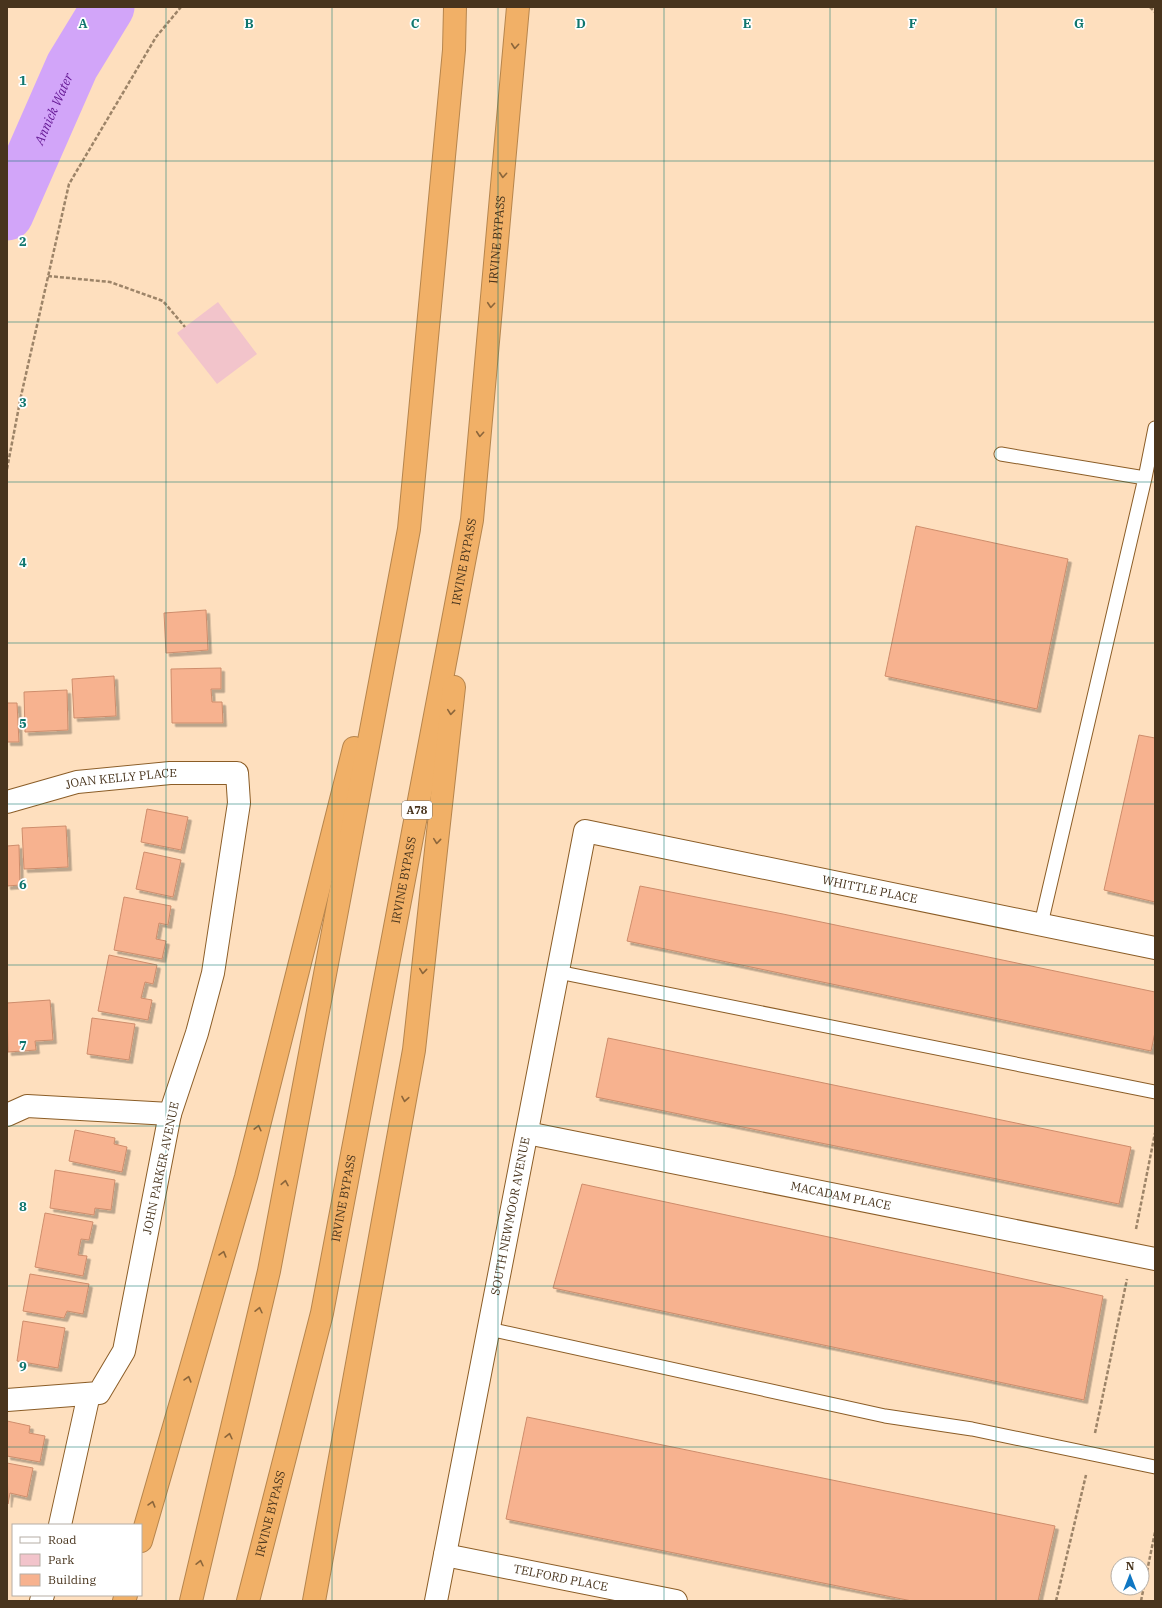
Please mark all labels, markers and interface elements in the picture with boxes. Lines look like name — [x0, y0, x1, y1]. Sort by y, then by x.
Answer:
text: A — [78, 15, 88, 32]
text: B — [244, 15, 254, 32]
text: C — [411, 15, 420, 32]
text: D — [576, 15, 586, 32]
text: E — [743, 15, 751, 32]
text: F — [909, 15, 917, 32]
text: G — [1074, 15, 1084, 32]
one-way arrow — [510, 43, 519, 49]
water label: Annick Water — [30, 70, 77, 148]
text: 1 — [19, 72, 27, 89]
one-way arrow — [499, 172, 508, 178]
street label: IRVINE BYPASS — [485, 195, 508, 284]
text: 2 — [19, 233, 27, 250]
one-way arrow — [487, 302, 496, 308]
text: 3 — [19, 394, 27, 411]
one-way arrow — [475, 431, 484, 437]
street label: IRVINE BYPASS — [448, 517, 479, 606]
text: 4 — [19, 554, 27, 571]
one-way arrow — [447, 709, 456, 715]
text: 5 — [19, 715, 27, 732]
street label: JOAN KELLY PLACE — [63, 765, 177, 792]
road number: A78 — [402, 801, 432, 819]
street label: IRVINE BYPASS — [388, 835, 419, 925]
one-way arrow — [433, 838, 442, 844]
street label: WHITTLE PLACE — [821, 872, 919, 906]
text: 6 — [19, 876, 27, 893]
one-way arrow — [419, 968, 428, 974]
text: 7 — [19, 1037, 27, 1054]
one-way arrow — [401, 1096, 410, 1102]
street label: JOHN PARKER AVENUE — [139, 1100, 182, 1236]
one-way arrow — [253, 1125, 262, 1132]
street label: SOUTH NEWMOOR AVENUE — [487, 1136, 533, 1297]
street label: IRVINE BYPASS — [328, 1153, 359, 1243]
street label: MACADAM PLACE — [789, 1178, 892, 1213]
one-way arrow — [281, 1179, 289, 1186]
text: 8 — [19, 1198, 27, 1215]
one-way arrow — [219, 1250, 227, 1257]
one-way arrow — [255, 1307, 263, 1313]
text: 9 — [19, 1358, 27, 1375]
one-way arrow — [183, 1375, 192, 1382]
one-way arrow — [225, 1433, 233, 1440]
street label: IRVINE BYPASS — [252, 1469, 288, 1558]
one-way arrow — [147, 1500, 156, 1507]
legend — [12, 1524, 142, 1596]
text: Road — [48, 1532, 77, 1547]
text: Park — [48, 1552, 74, 1567]
north arrow — [1110, 1556, 1150, 1596]
text: N — [1126, 1559, 1135, 1573]
one-way arrow — [195, 1560, 203, 1566]
street label: TELFORD PLACE — [512, 1561, 609, 1594]
text: Building — [48, 1572, 96, 1587]

